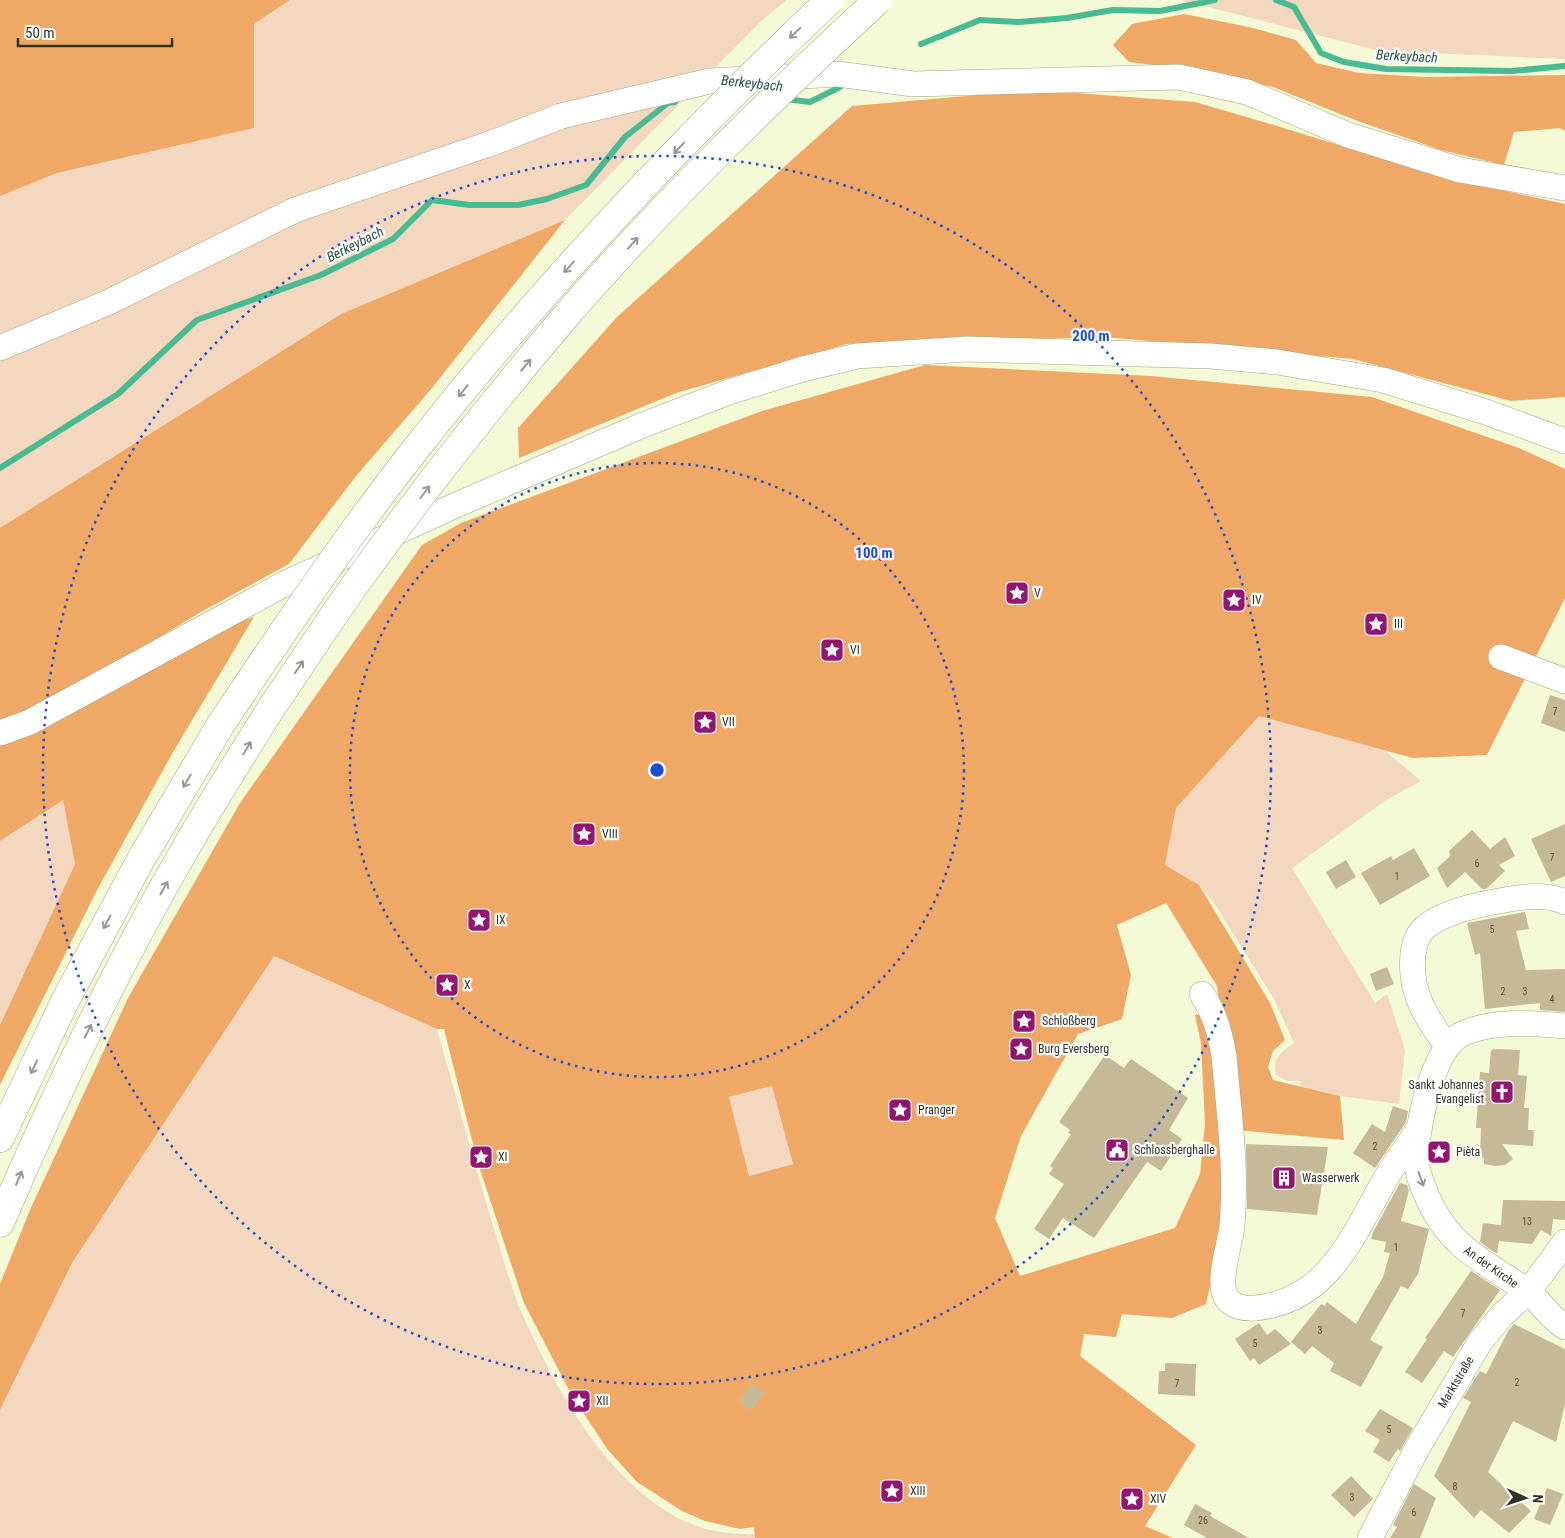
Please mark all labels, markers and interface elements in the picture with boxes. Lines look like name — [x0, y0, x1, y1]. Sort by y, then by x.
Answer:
scale bar — [18, 15, 171, 47]
text: 50 m — [25, 24, 55, 42]
one-way arrow — [788, 27, 801, 39]
water label: Berkeybach — [1376, 46, 1438, 66]
water label: Berkeybach — [720, 72, 784, 94]
one-way arrow — [673, 141, 685, 154]
water label: Berkeybach — [324, 223, 386, 265]
one-way arrow — [627, 237, 639, 250]
one-way arrow — [563, 260, 575, 273]
text: 200 m — [1072, 327, 1110, 345]
one-way arrow — [520, 359, 532, 372]
one-way arrow — [458, 384, 469, 397]
one-way arrow — [419, 486, 430, 499]
text: 100 m — [855, 544, 893, 562]
place icon: V — [1004, 580, 1030, 606]
place label: V — [1034, 586, 1041, 600]
place icon: IV — [1221, 587, 1247, 613]
place label: IV — [1252, 593, 1262, 607]
place icon: III — [1363, 611, 1389, 637]
place label: III — [1394, 617, 1403, 631]
place icon: VI — [819, 637, 845, 663]
place label: VI — [850, 643, 860, 657]
one-way arrow — [294, 660, 304, 674]
house number: 7 — [1553, 706, 1558, 717]
place icon: VII — [692, 709, 718, 735]
place label: VII — [722, 715, 735, 729]
one-way arrow — [242, 741, 252, 755]
centre of rings — [648, 761, 666, 779]
one-way arrow — [181, 773, 191, 787]
place icon: VIII — [571, 821, 597, 847]
place label: VIII — [602, 827, 618, 841]
house number: 7 — [1550, 852, 1555, 863]
house number: 6 — [1475, 858, 1480, 869]
house number: 1 — [1395, 871, 1399, 882]
one-way arrow — [159, 880, 169, 895]
place icon: IX — [466, 907, 492, 933]
place label: IX — [496, 913, 506, 927]
one-way arrow — [102, 914, 111, 929]
house number: 5 — [1490, 924, 1495, 935]
place icon: X — [434, 972, 460, 998]
place label: X — [464, 978, 471, 992]
house number: 2 — [1501, 986, 1506, 997]
house number: 3 — [1523, 986, 1528, 997]
house number: 4 — [1550, 994, 1555, 1005]
place icon: Schloßberg — [1011, 1008, 1037, 1034]
place label: Schloßberg — [1042, 1014, 1096, 1028]
one-way arrow — [84, 1024, 93, 1039]
place icon: Burg Eversberg — [1008, 1036, 1034, 1062]
place label: Burg Eversberg — [1038, 1042, 1109, 1056]
one-way arrow — [28, 1059, 38, 1074]
place label: Sankt Johannes Evangelist — [1408, 1078, 1484, 1106]
church icon: Sankt Johannes Evangelist — [1489, 1079, 1515, 1105]
place icon: Pranger — [887, 1097, 913, 1123]
place label: Pranger — [918, 1103, 955, 1117]
public building icon: Schlossberghalle — [1104, 1137, 1130, 1163]
place icon: Pièta — [1426, 1139, 1452, 1165]
house number: 2 — [1373, 1141, 1378, 1152]
place label: Schlossberghalle — [1134, 1143, 1215, 1157]
place icon: XI — [468, 1144, 494, 1170]
place label: Pièta — [1456, 1145, 1481, 1159]
place label: XI — [498, 1150, 508, 1164]
building icon: Wasserwerk — [1271, 1165, 1297, 1191]
one-way arrow — [15, 1171, 25, 1186]
place label: Wasserwerk — [1302, 1171, 1360, 1185]
one-way arrow — [1417, 1171, 1426, 1186]
house number: 13 — [1522, 1216, 1532, 1227]
house number: 1 — [1394, 1242, 1398, 1253]
street label: An der Kirche — [1461, 1243, 1521, 1291]
house number: 7 — [1461, 1308, 1466, 1319]
house number: 3 — [1318, 1325, 1323, 1336]
house number: 5 — [1253, 1338, 1258, 1349]
street label: Marktstraße — [1435, 1353, 1477, 1410]
house number: 2 — [1515, 1377, 1520, 1388]
house number: 7 — [1175, 1378, 1180, 1389]
place icon: XII — [566, 1388, 592, 1414]
place label: XII — [596, 1394, 609, 1408]
house number: 5 — [1387, 1424, 1392, 1435]
north arrow — [1500, 1473, 1550, 1523]
place icon: XIII — [879, 1478, 905, 1504]
house number: 8 — [1453, 1481, 1458, 1492]
place label: XIII — [910, 1484, 926, 1498]
place icon: XIV — [1119, 1486, 1145, 1512]
place label: XIV — [1150, 1492, 1167, 1506]
house number: 3 — [1350, 1492, 1355, 1503]
text: N — [1530, 1494, 1546, 1503]
house number: 6 — [1412, 1507, 1417, 1518]
house number: 26 — [1198, 1515, 1208, 1526]

